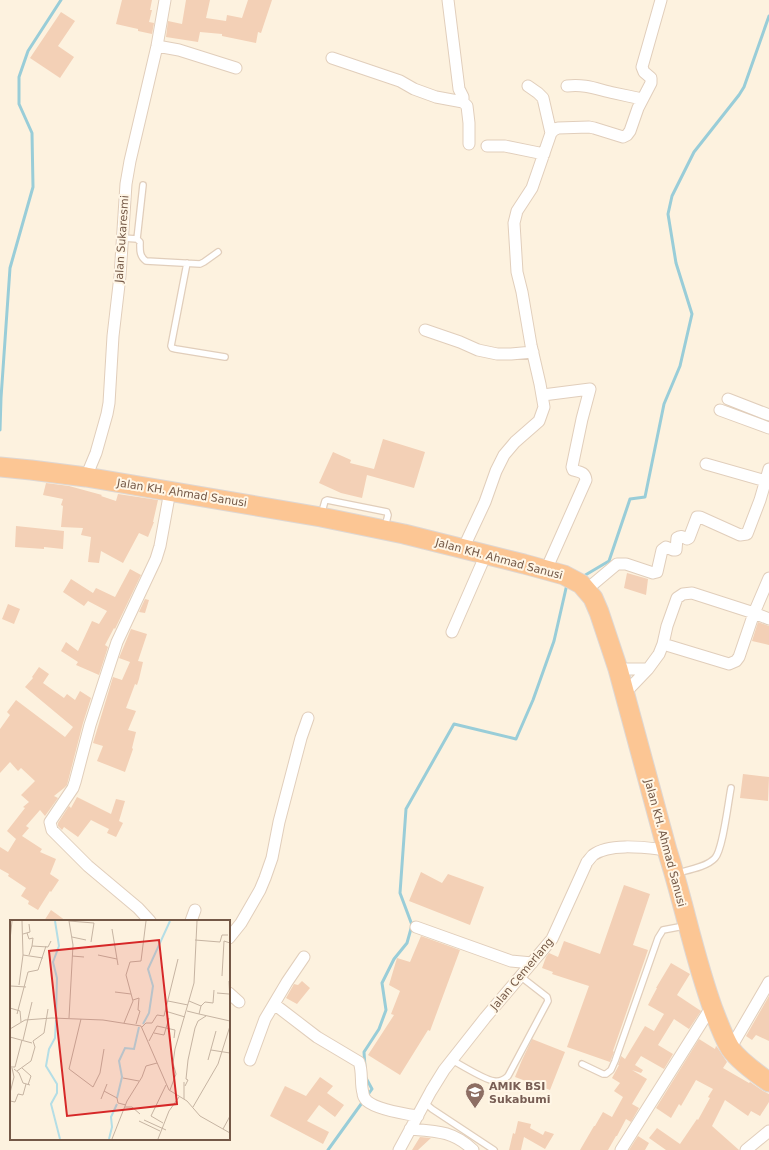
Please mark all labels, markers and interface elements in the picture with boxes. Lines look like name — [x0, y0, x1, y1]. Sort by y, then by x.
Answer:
street label: Jalan Sukaresmi — [112, 195, 132, 284]
street label: Jalan KH. Ahmad Sanusi — [115, 476, 248, 510]
street label: Jalan KH. Ahmad Sanusi — [433, 535, 564, 582]
street label: Jalan KH. Ahmad Sanusi — [641, 777, 688, 908]
inset map — [10, 920, 230, 1140]
street label: Jalan Cemerlang — [487, 935, 556, 1014]
place label: AMIK BSI Sukabumi — [489, 1080, 550, 1106]
school or university icon: AMIK BSI Sukabumi — [464, 1081, 486, 1109]

